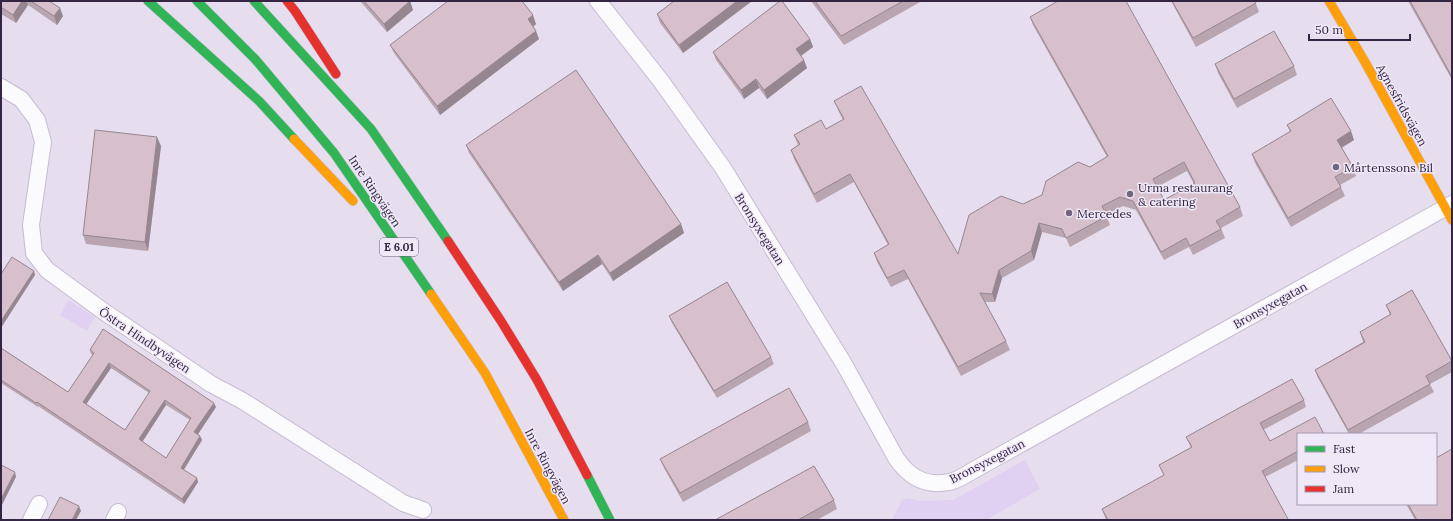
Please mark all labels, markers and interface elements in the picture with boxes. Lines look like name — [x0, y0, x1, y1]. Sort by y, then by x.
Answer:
scale bar — [1309, 16, 1410, 42]
text: 50 m — [1315, 22, 1343, 37]
street label: Agnesfridsvägen — [1373, 61, 1431, 149]
street label: Inre Ringvägen — [345, 152, 405, 230]
place label: Mårtenssons Bil — [1344, 160, 1433, 175]
marker: Mårtenssons Bil — [1331, 162, 1341, 172]
place label: Urma restaurang & catering — [1138, 180, 1233, 209]
marker: Urma restaurang & catering — [1125, 189, 1135, 199]
street label: Bronsyxegatan — [732, 190, 788, 268]
place label: Mercedes — [1077, 206, 1132, 221]
marker: Mercedes — [1064, 208, 1074, 218]
road number: E 6.01 — [380, 238, 418, 256]
street label: Bronsyxegatan — [1230, 278, 1310, 332]
street label: Östra Hindbyvägen — [96, 304, 194, 376]
street label: Inre Ringvägen — [522, 426, 574, 506]
legend — [1297, 433, 1437, 505]
street label: Bronsyxegatan — [947, 436, 1027, 486]
text: Fast — [1333, 441, 1356, 456]
text: Slow — [1333, 461, 1360, 476]
text: Jam — [1332, 481, 1354, 496]

